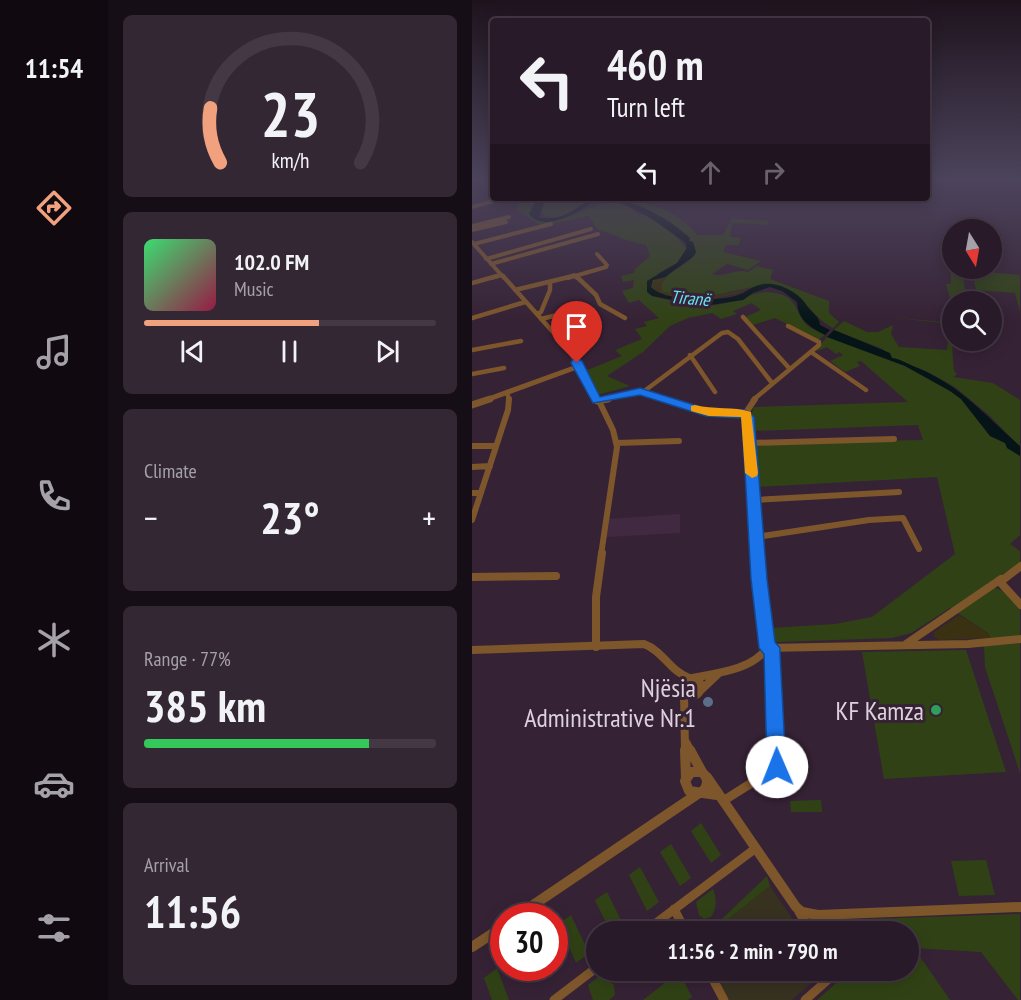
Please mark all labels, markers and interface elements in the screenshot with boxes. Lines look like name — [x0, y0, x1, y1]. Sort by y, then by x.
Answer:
text: 460 m — [607, 37, 704, 92]
icon: left — [508, 42, 586, 120]
text: 11:54 — [25, 51, 83, 85]
text: 23 — [260, 73, 320, 154]
text: Turn left — [607, 90, 685, 124]
text: km/h — [271, 146, 309, 174]
icon: left — [631, 156, 664, 189]
icon: ahead — [694, 156, 727, 189]
icon: right — [757, 156, 790, 189]
icon: directions — [33, 187, 75, 229]
north arrow — [942, 219, 1002, 279]
map controls — [942, 219, 1002, 351]
text: 102.0 FM — [234, 248, 309, 276]
text: Music — [234, 276, 274, 302]
water label: Tiranë — [669, 285, 713, 311]
button: search — [942, 291, 1002, 351]
pin — [551, 301, 602, 363]
icon: arrive — [560, 310, 593, 343]
icon: music — [33, 331, 75, 373]
icon: previous — [176, 335, 209, 368]
icon: pause — [273, 335, 306, 368]
icon: next — [371, 335, 404, 368]
text: Climate — [144, 458, 197, 484]
icon: phone — [33, 475, 75, 517]
text: 23° — [260, 488, 320, 546]
text: − — [144, 496, 158, 539]
text: + — [422, 496, 436, 539]
icon: climate — [33, 619, 75, 661]
text: Range · 77% — [144, 646, 231, 672]
place label: Njësia Administrative Nr.1 — [524, 671, 696, 734]
text: 385 km — [144, 676, 266, 734]
place label: KF Kamza — [836, 694, 924, 727]
marker: Njësia Administrative Nr.1 — [701, 695, 715, 709]
marker: KF Kamza — [929, 703, 943, 717]
position arrow — [745, 735, 809, 799]
icon: car — [33, 763, 75, 805]
text: Arrival — [144, 852, 189, 878]
text: 11:56 — [144, 882, 241, 940]
speed limit sign: 30 — [490, 903, 568, 981]
icon: filters — [33, 907, 75, 949]
text: 11:56 · 2 min · 790 m — [667, 937, 838, 965]

